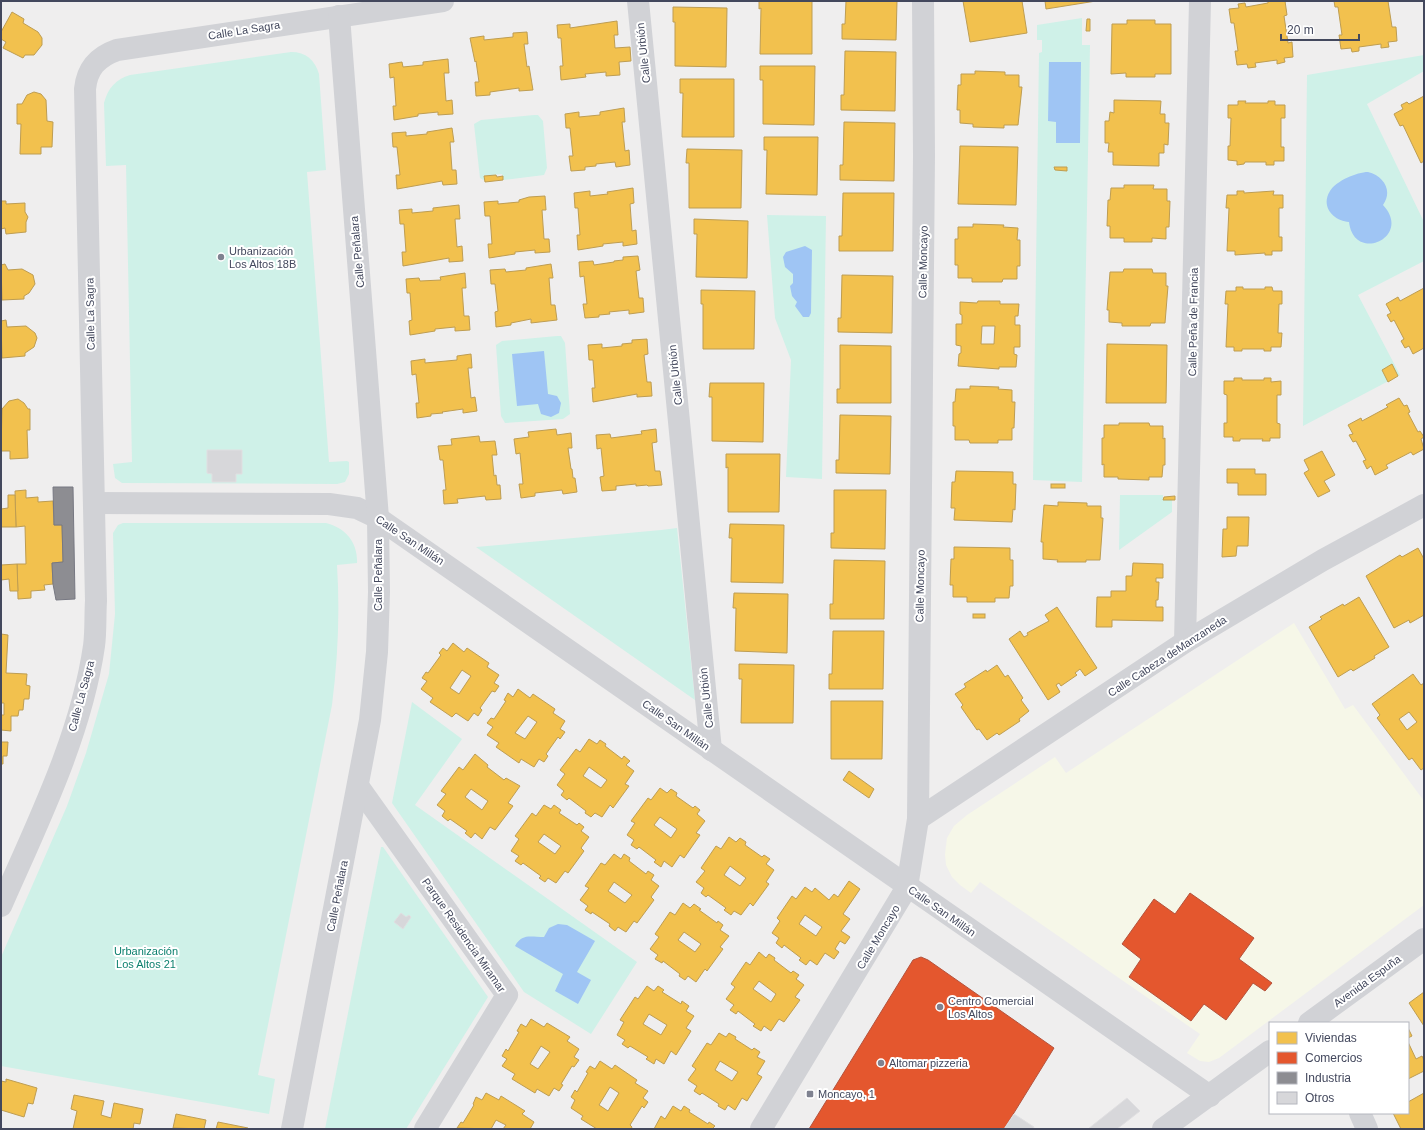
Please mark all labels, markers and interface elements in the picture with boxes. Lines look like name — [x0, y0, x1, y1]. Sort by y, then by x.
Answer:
scale bar — [1281, 16, 1359, 42]
street label: Calle La Sagra — [207, 18, 282, 42]
street label: Calle Urbión — [634, 22, 652, 84]
text: 20 m — [1287, 23, 1314, 37]
street label: Calle Peñalara — [348, 215, 366, 288]
street label: Calle Moncayo — [916, 226, 930, 298]
place label: Urbanización Los Altos 18B — [229, 245, 296, 270]
marker: Urbanización Los Altos 18B — [216, 252, 226, 262]
street label: Calle Peña de Francia — [1186, 267, 1200, 377]
street label: Calle La Sagra — [83, 277, 97, 350]
street label: Calle Urbión — [666, 344, 684, 406]
street label: Calle San Millán — [374, 513, 446, 567]
street label: Calle Peñalara — [372, 538, 384, 611]
street label: Calle Moncayo — [913, 550, 927, 622]
street label: Calle Cabeza deManzaneda — [1106, 613, 1229, 699]
street label: Calle La Sagra — [66, 658, 96, 733]
street label: Calle Urbión — [697, 667, 715, 729]
street label: Calle San Millán — [640, 697, 712, 753]
street label: Calle Peñalara — [324, 859, 350, 933]
street label: Parque Residencia Miramar — [420, 876, 508, 995]
street label: Calle San Millán — [906, 883, 978, 939]
street label: Calle Moncayo — [854, 903, 902, 971]
park label: Urbanización Los Altos 21 — [114, 945, 178, 970]
street label: Avenida Espuña — [1331, 952, 1404, 1009]
place label: Centro Comercial Los Altos — [948, 995, 1034, 1020]
marker: Centro Comercial Los Altos — [935, 1002, 945, 1012]
legend — [1269, 1022, 1409, 1114]
text: Viviendas — [1305, 1031, 1357, 1045]
text: Comercios — [1305, 1051, 1362, 1065]
place label: Altomar pizzeria — [889, 1057, 969, 1069]
marker: Altomar pizzeria — [876, 1058, 886, 1068]
text: Industria — [1305, 1071, 1351, 1085]
place label: Moncayo, 1 — [818, 1088, 875, 1100]
marker: Moncayo, 1 — [805, 1089, 815, 1099]
text: Otros — [1305, 1091, 1334, 1105]

